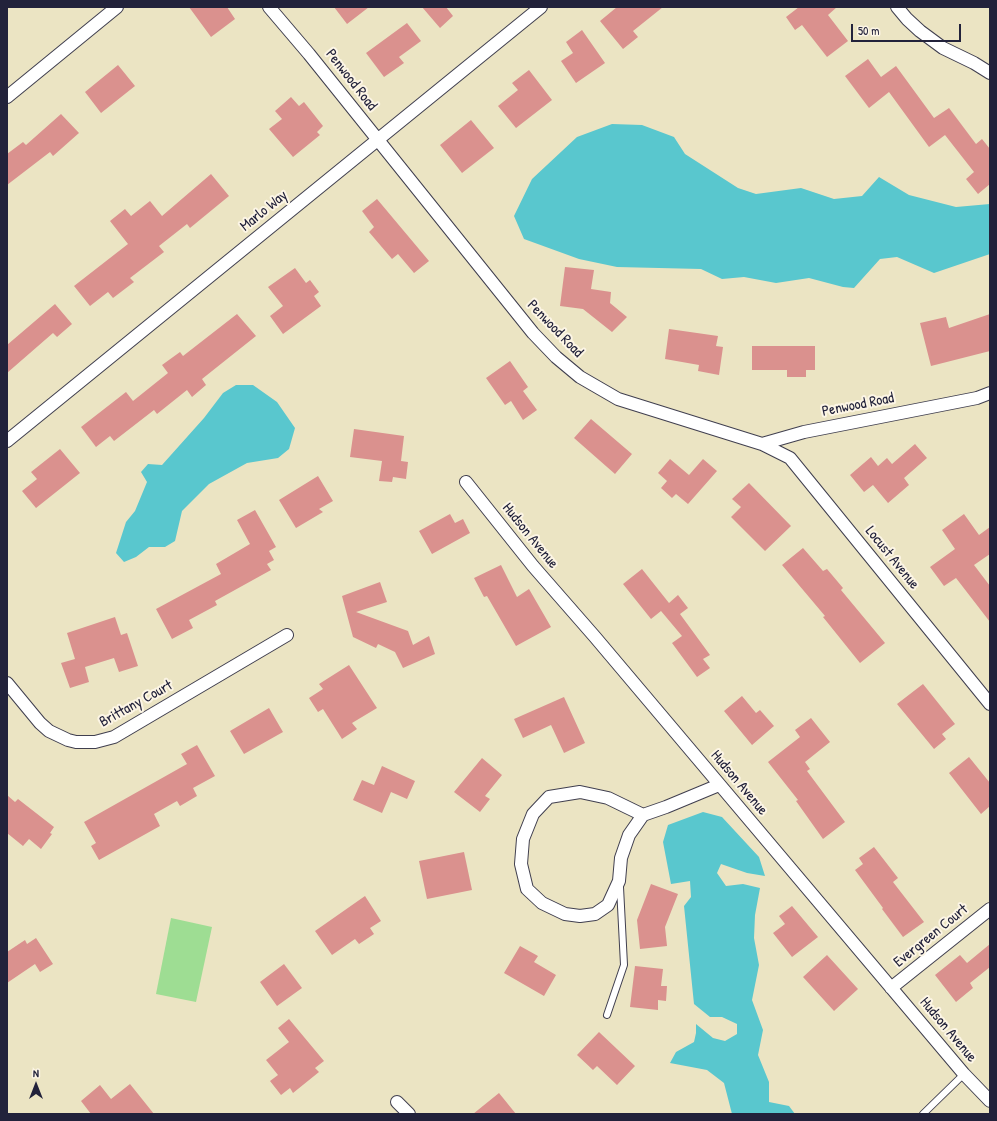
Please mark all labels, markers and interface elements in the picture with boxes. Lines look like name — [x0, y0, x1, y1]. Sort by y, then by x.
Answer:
scale bar — [853, 16, 963, 42]
text: 50 m — [858, 22, 879, 39]
street label: Penwood Road — [321, 46, 381, 114]
street label: Marlo Way — [237, 187, 291, 235]
street label: Penwood Road — [523, 297, 587, 361]
street label: Penwood Road — [821, 389, 895, 421]
street label: Hudson Avenue — [498, 500, 562, 572]
street label: Locust Avenue — [861, 523, 923, 593]
street label: Brittany Court — [96, 677, 176, 731]
street label: Hudson Avenue — [707, 747, 771, 819]
street label: Evergreen Court — [890, 901, 972, 971]
street label: Hudson Avenue — [916, 994, 980, 1066]
north arrow — [16, 1065, 56, 1105]
text: N — [33, 1066, 39, 1080]

